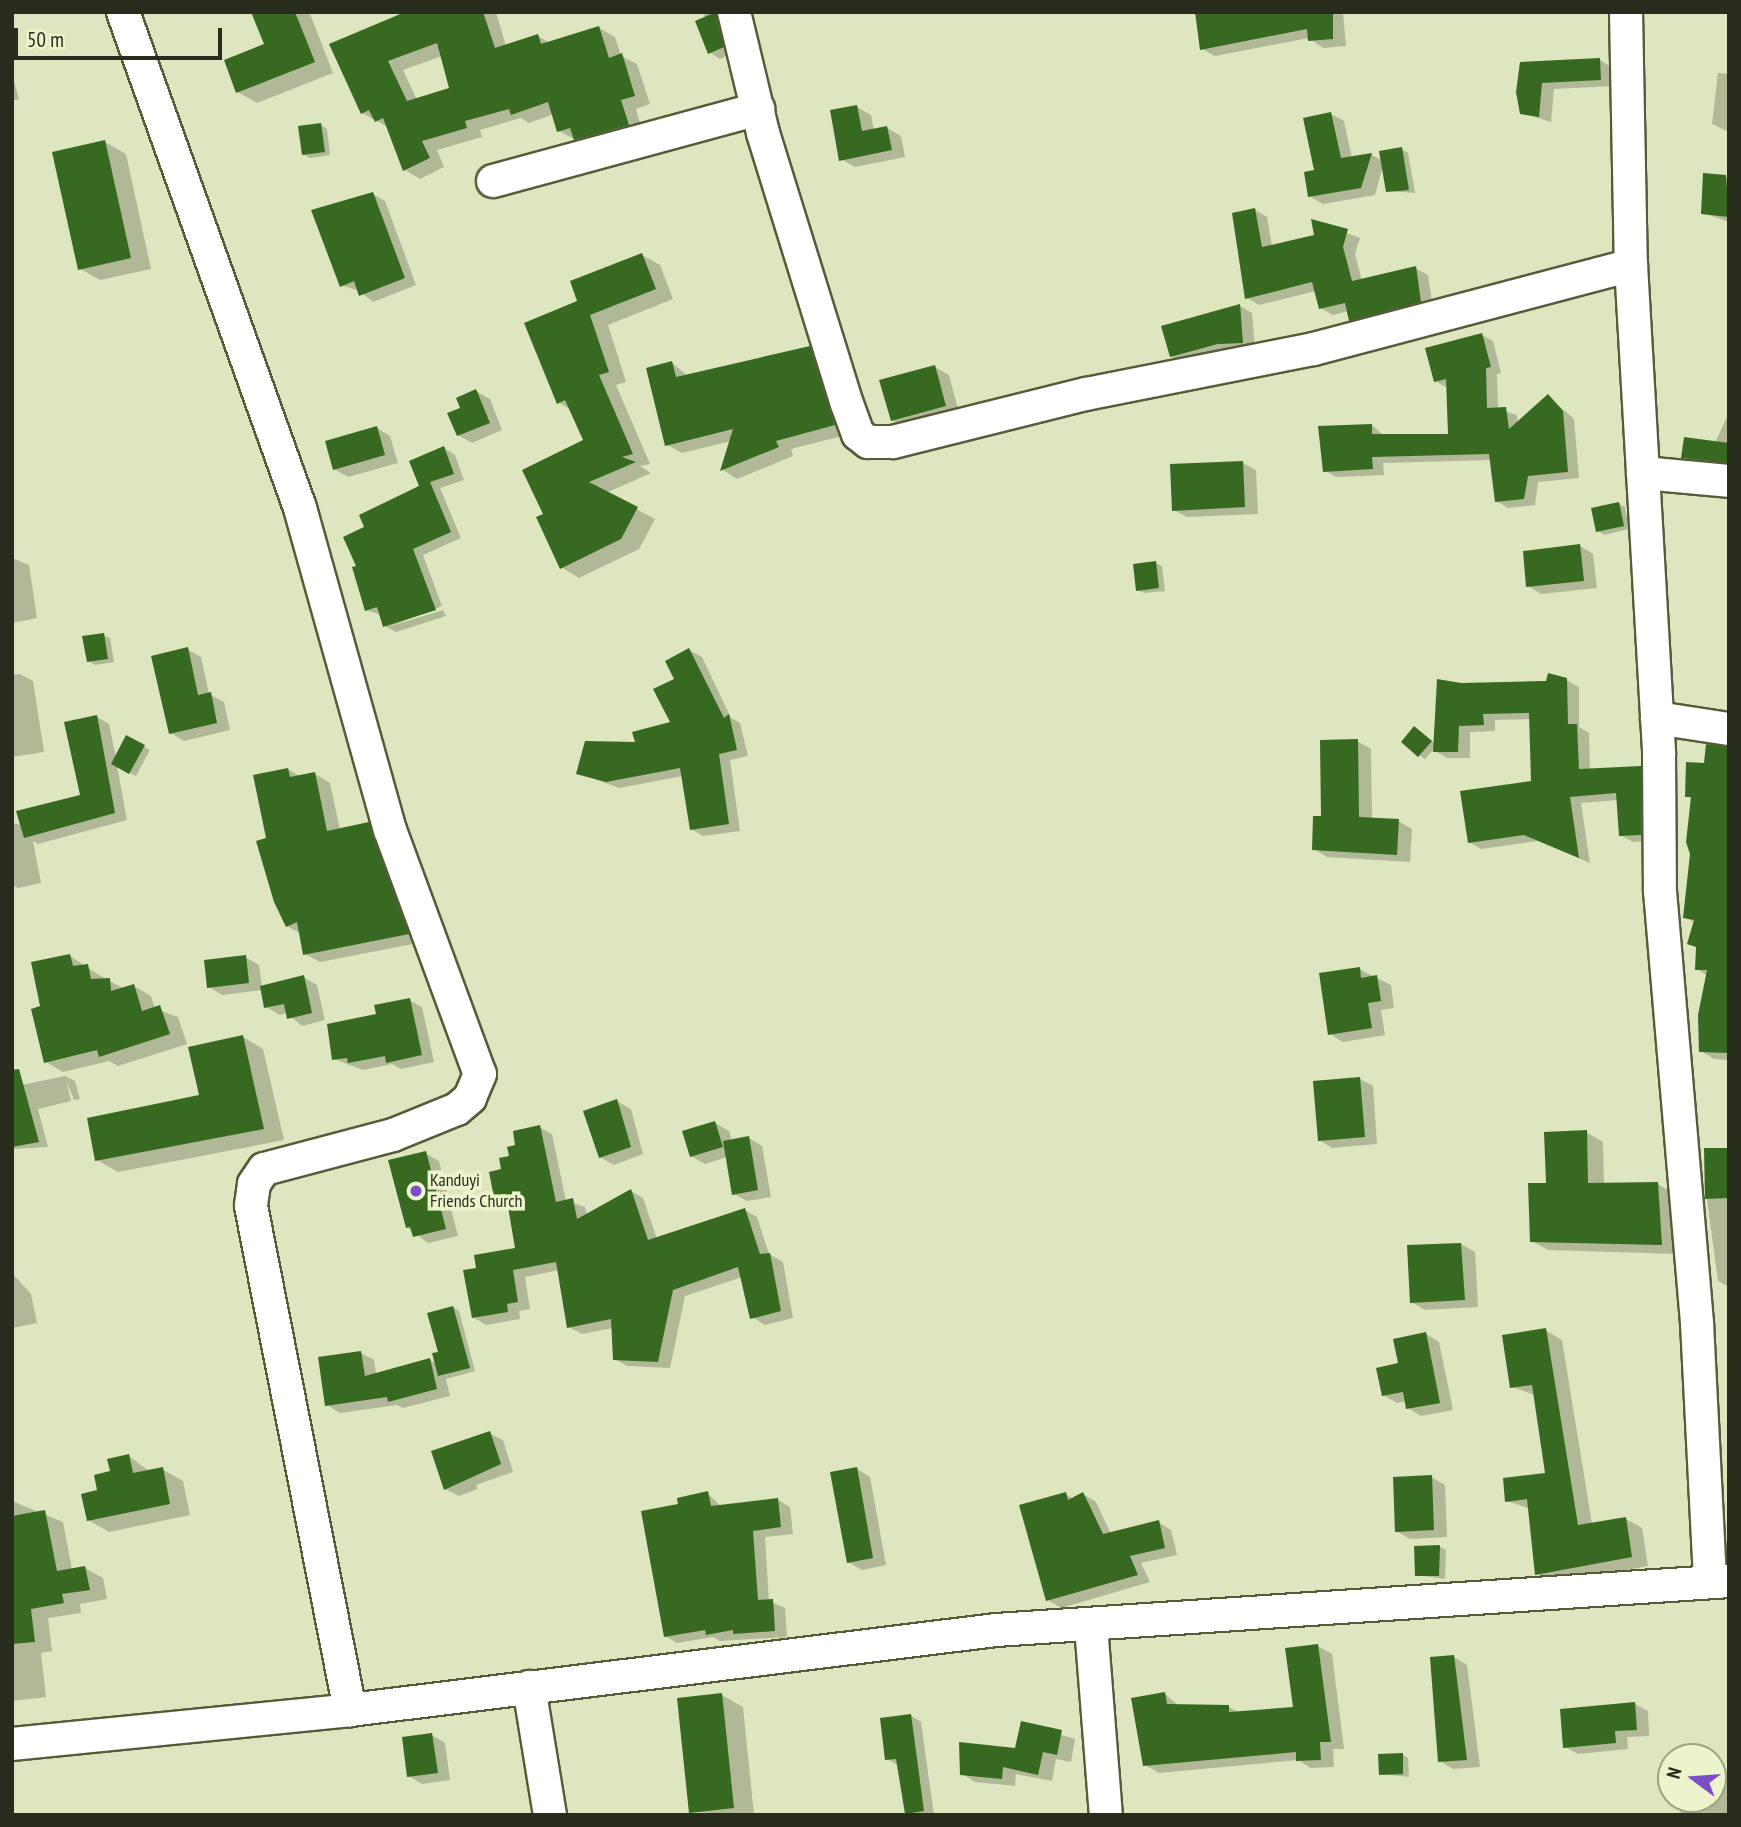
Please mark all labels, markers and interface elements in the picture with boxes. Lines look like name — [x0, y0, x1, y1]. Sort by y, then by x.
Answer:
scale bar — [18, 14, 226, 58]
text: 50 m — [27, 26, 64, 53]
place label: Kanduyi Friends Church — [430, 1170, 523, 1212]
marker: Kanduyi Friends Church — [408, 1183, 424, 1199]
north arrow — [1657, 1743, 1727, 1813]
text: N — [1661, 1765, 1687, 1781]

